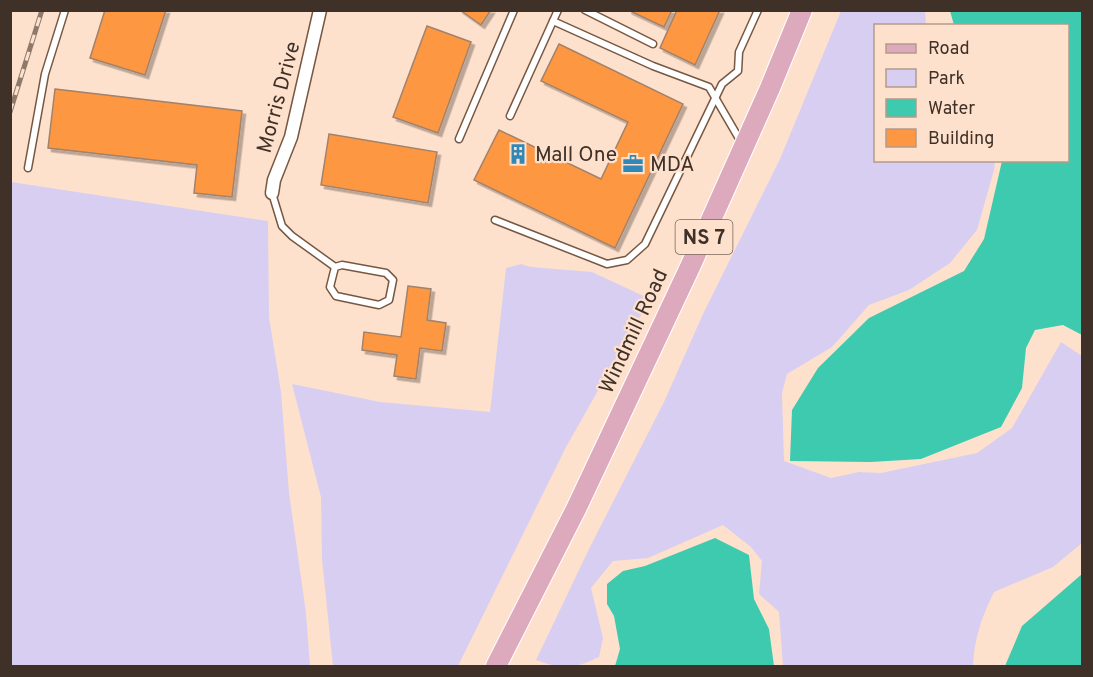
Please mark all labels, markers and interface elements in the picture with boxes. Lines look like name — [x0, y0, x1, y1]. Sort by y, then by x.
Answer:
legend — [874, 24, 1069, 162]
text: Road — [928, 38, 970, 61]
street label: Morris Drive — [252, 39, 307, 156]
text: Park — [928, 68, 965, 91]
text: Water — [928, 98, 975, 121]
text: Building — [928, 128, 994, 151]
building icon: Mall One — [506, 142, 530, 166]
place label: Mall One — [535, 142, 617, 169]
office icon: MDA — [621, 152, 645, 176]
place label: MDA — [650, 152, 694, 179]
road number: NS 7 — [676, 220, 732, 254]
street label: Windmill Road — [594, 265, 675, 398]

